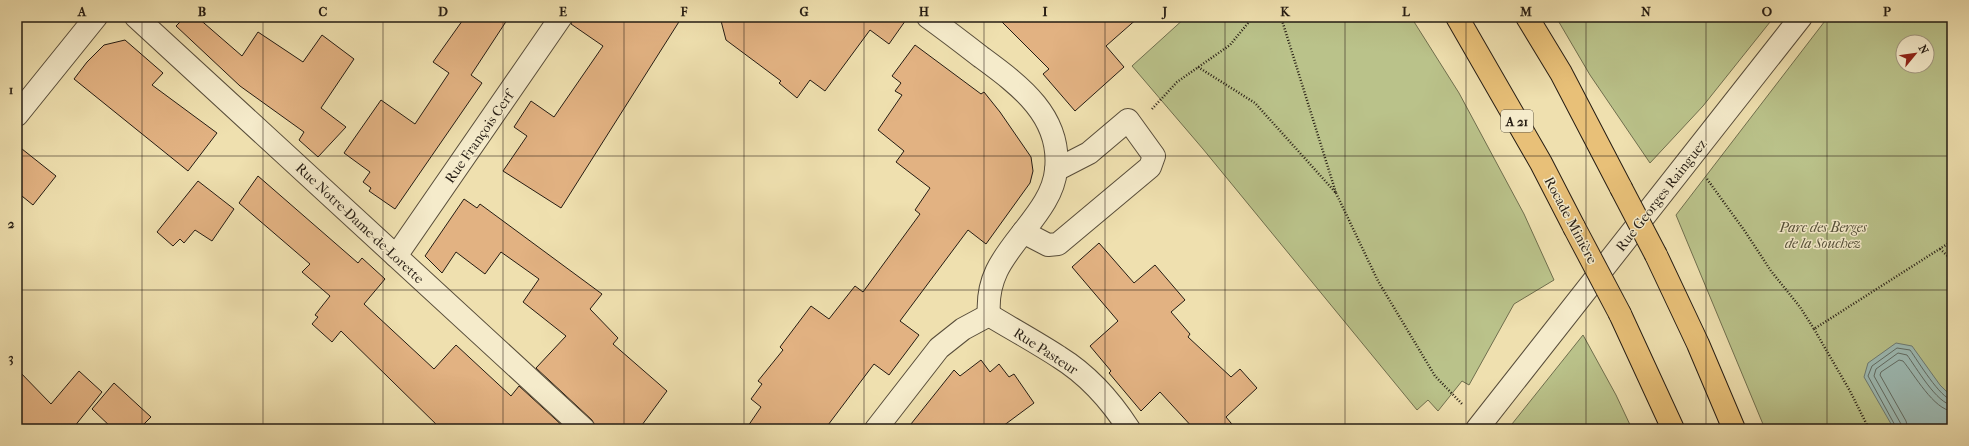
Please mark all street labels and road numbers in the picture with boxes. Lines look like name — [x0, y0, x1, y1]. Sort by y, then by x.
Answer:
street label: Rue François Cerf — [441, 85, 519, 186]
road number: A 21 — [1501, 110, 1533, 132]
street label: Rue Georges Rainguez — [1612, 136, 1711, 255]
street label: Rue Notre-Dame-de-Lorette — [292, 159, 427, 287]
street label: Rocade Minière — [1540, 174, 1601, 267]
street label: Rue Pasteur — [1010, 324, 1081, 379]

